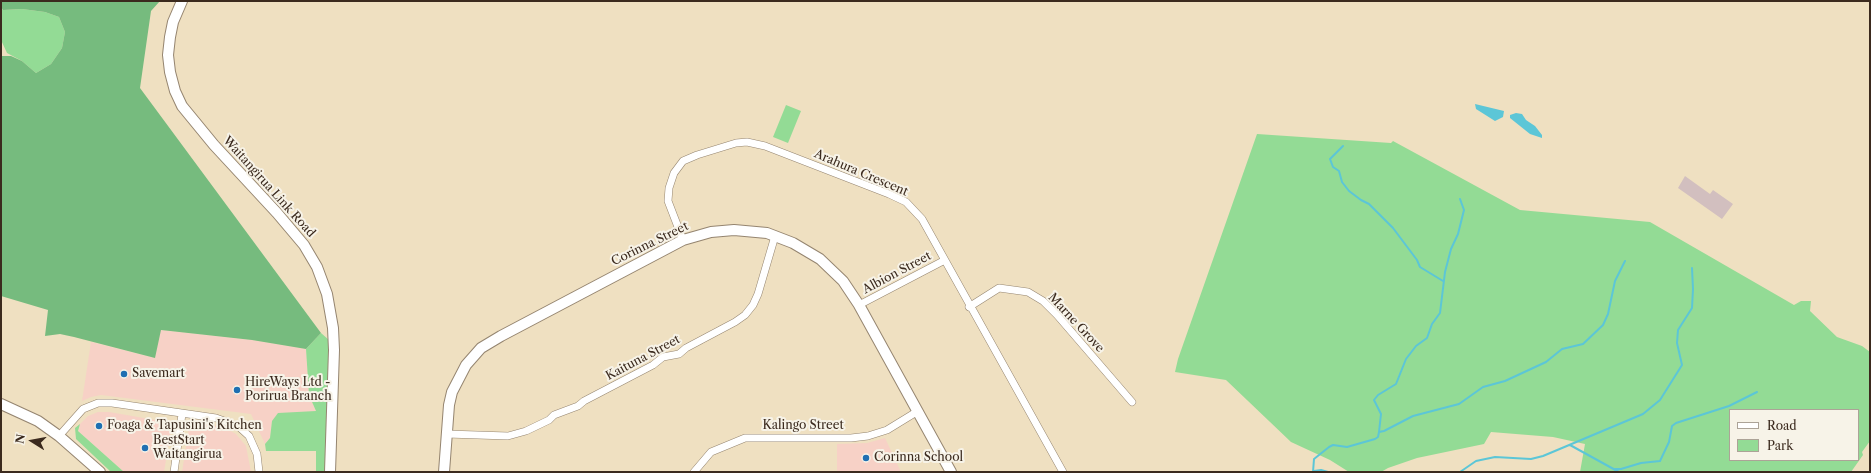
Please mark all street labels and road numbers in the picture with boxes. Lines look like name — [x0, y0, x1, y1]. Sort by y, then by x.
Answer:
street label: Waitangirua Link Road — [220, 134, 318, 240]
street label: Arahura Crescent — [812, 147, 910, 199]
street label: Corinna Street — [609, 219, 691, 269]
street label: Albion Street — [860, 249, 934, 297]
street label: Marne Grove — [1045, 291, 1107, 355]
street label: Kaituna Street — [603, 332, 683, 384]
street label: Kalingo Street — [762, 419, 844, 433]

